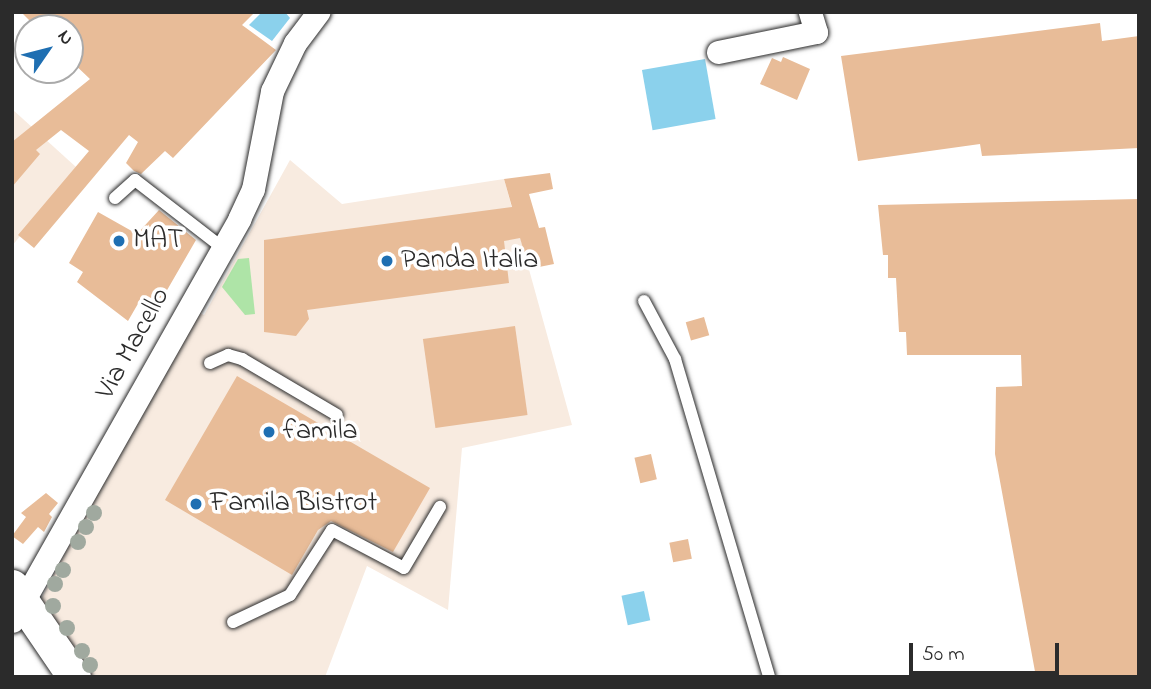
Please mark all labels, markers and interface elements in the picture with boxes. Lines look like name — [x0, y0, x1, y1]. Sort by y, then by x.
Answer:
north arrow — [14, 14, 84, 84]
text: N — [50, 25, 80, 51]
place label: MAT — [133, 224, 183, 258]
marker: MAT — [111, 233, 127, 249]
place label: Panda Italia — [401, 244, 538, 278]
marker: Panda Italia — [379, 253, 395, 269]
street label: Via Macello — [90, 282, 178, 406]
place label: famila — [283, 415, 358, 449]
marker: famila — [261, 424, 277, 440]
place label: Famila Bistrot — [210, 487, 377, 521]
marker: Famila Bistrot — [188, 496, 204, 512]
scale bar — [913, 630, 1064, 674]
text: 50 m — [922, 640, 965, 670]

